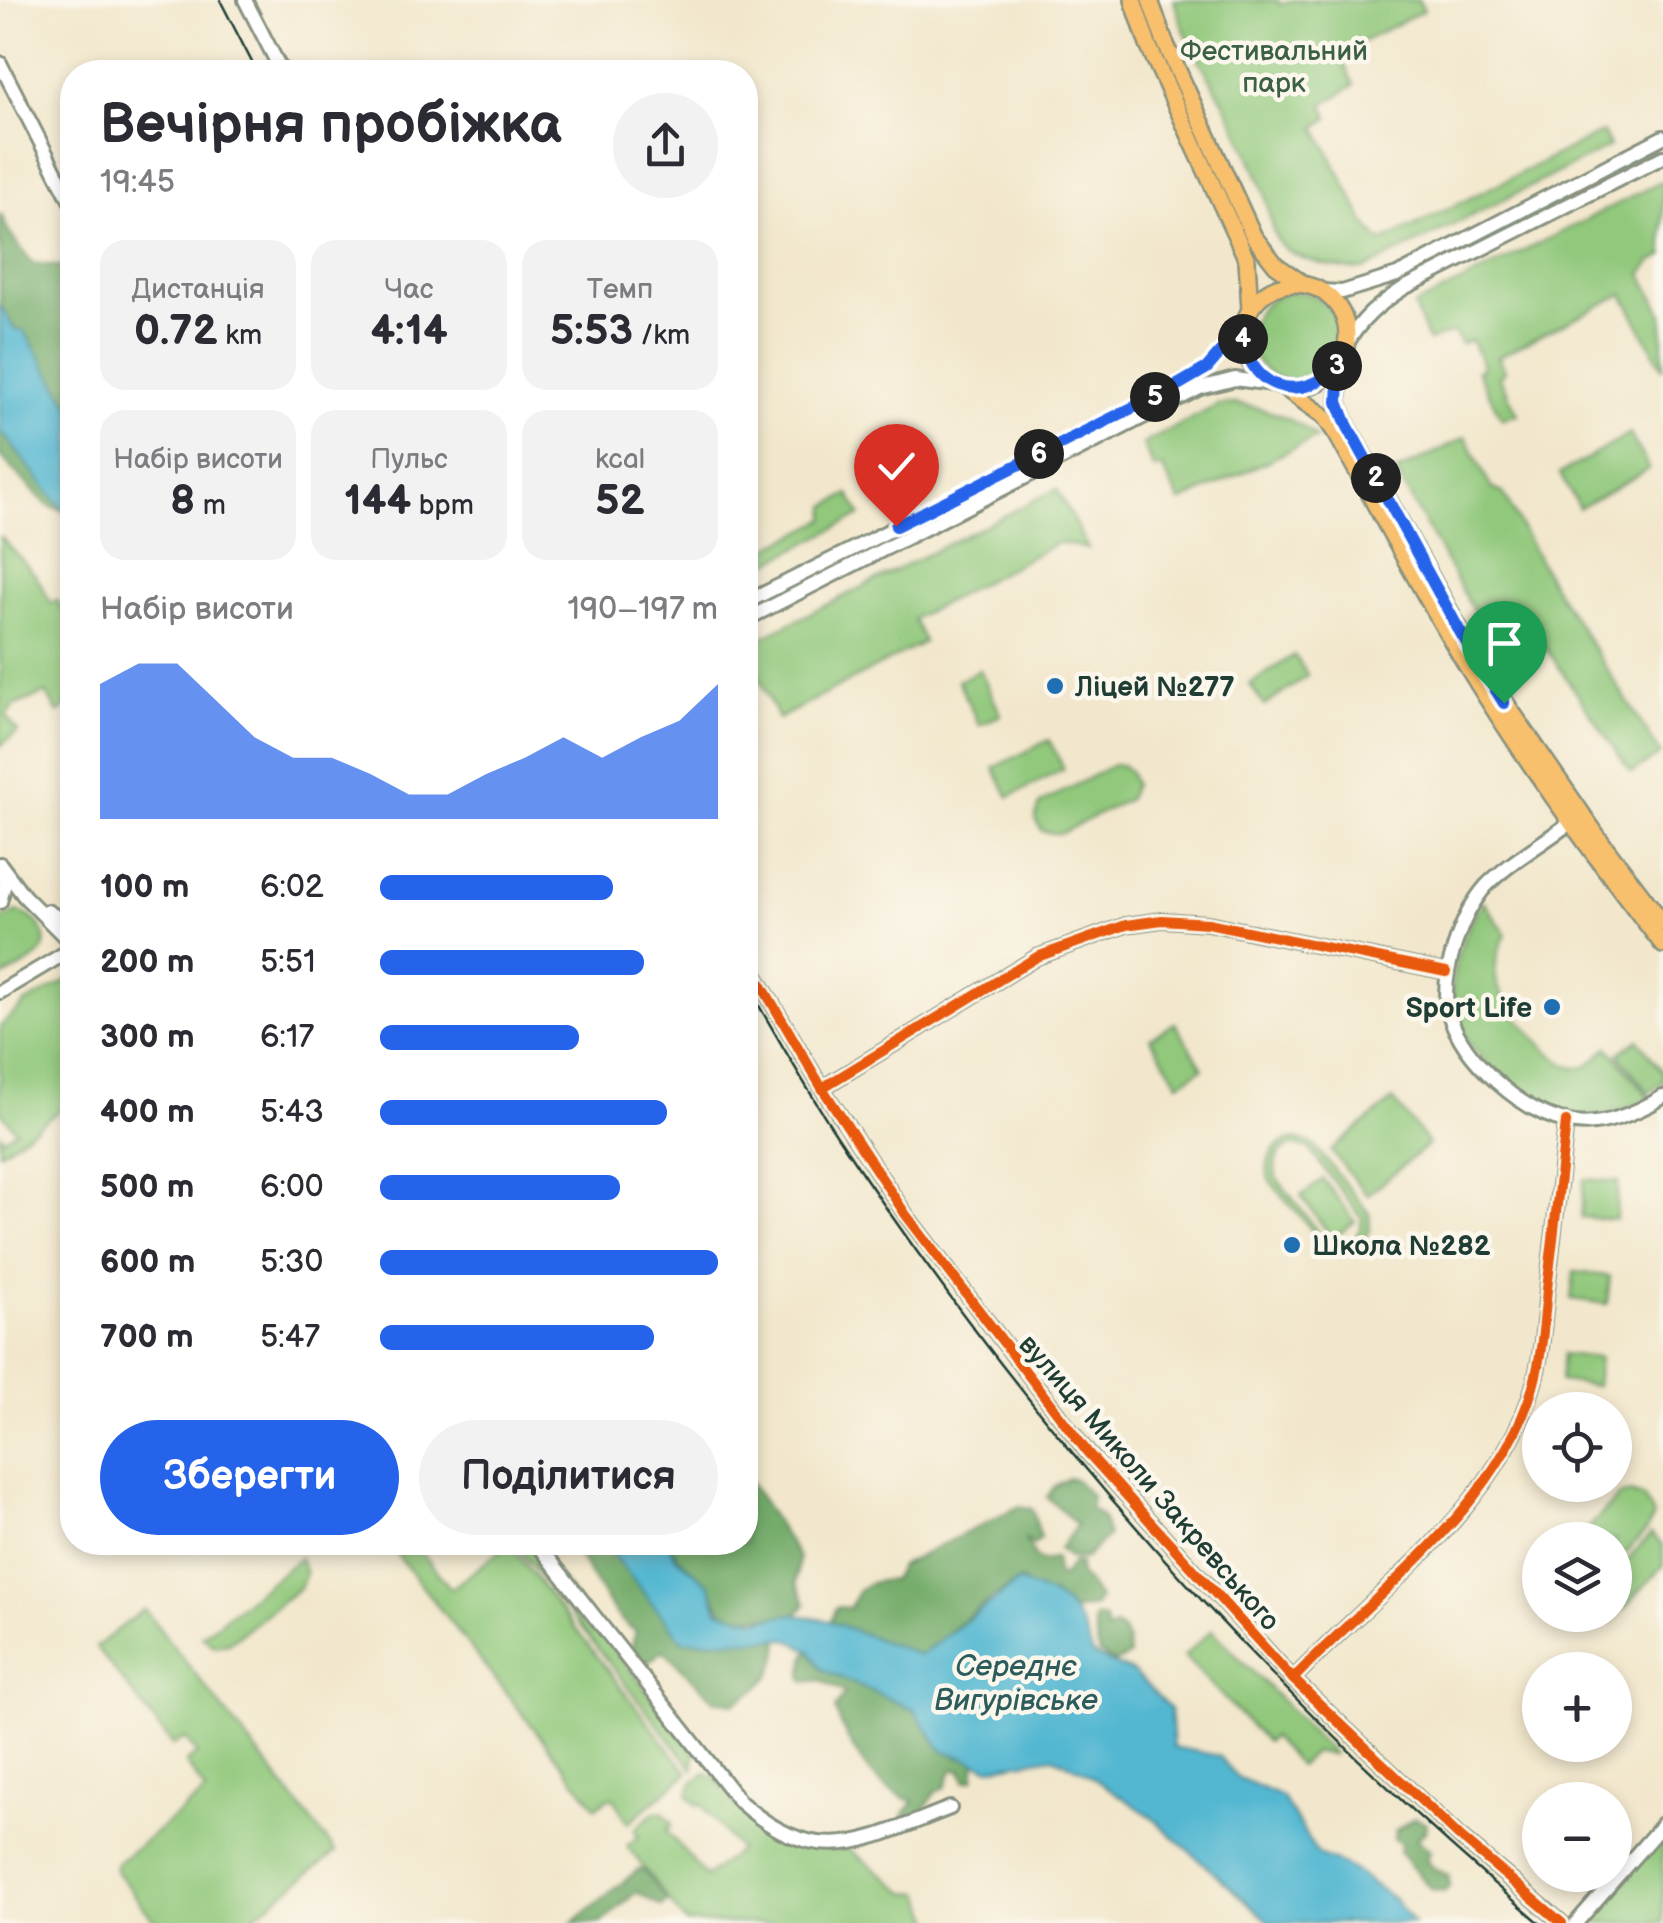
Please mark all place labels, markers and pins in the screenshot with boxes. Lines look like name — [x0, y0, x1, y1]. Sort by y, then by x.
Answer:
pin: 4 — [1218, 314, 1268, 364]
pin: 3 — [1312, 341, 1362, 391]
pin: 5 — [1130, 372, 1180, 422]
pin — [854, 424, 939, 527]
pin: 6 — [1014, 429, 1064, 479]
pin: 2 — [1351, 453, 1401, 503]
pin — [1462, 601, 1547, 704]
place label: Ліцей №277 — [1074, 671, 1235, 704]
marker: Ліцей №277 — [1044, 675, 1066, 697]
place label: Sport Life — [1406, 992, 1532, 1025]
marker: Sport Life — [1541, 996, 1563, 1018]
place label: Школа №282 — [1312, 1230, 1491, 1263]
marker: Школа №282 — [1281, 1234, 1303, 1256]

